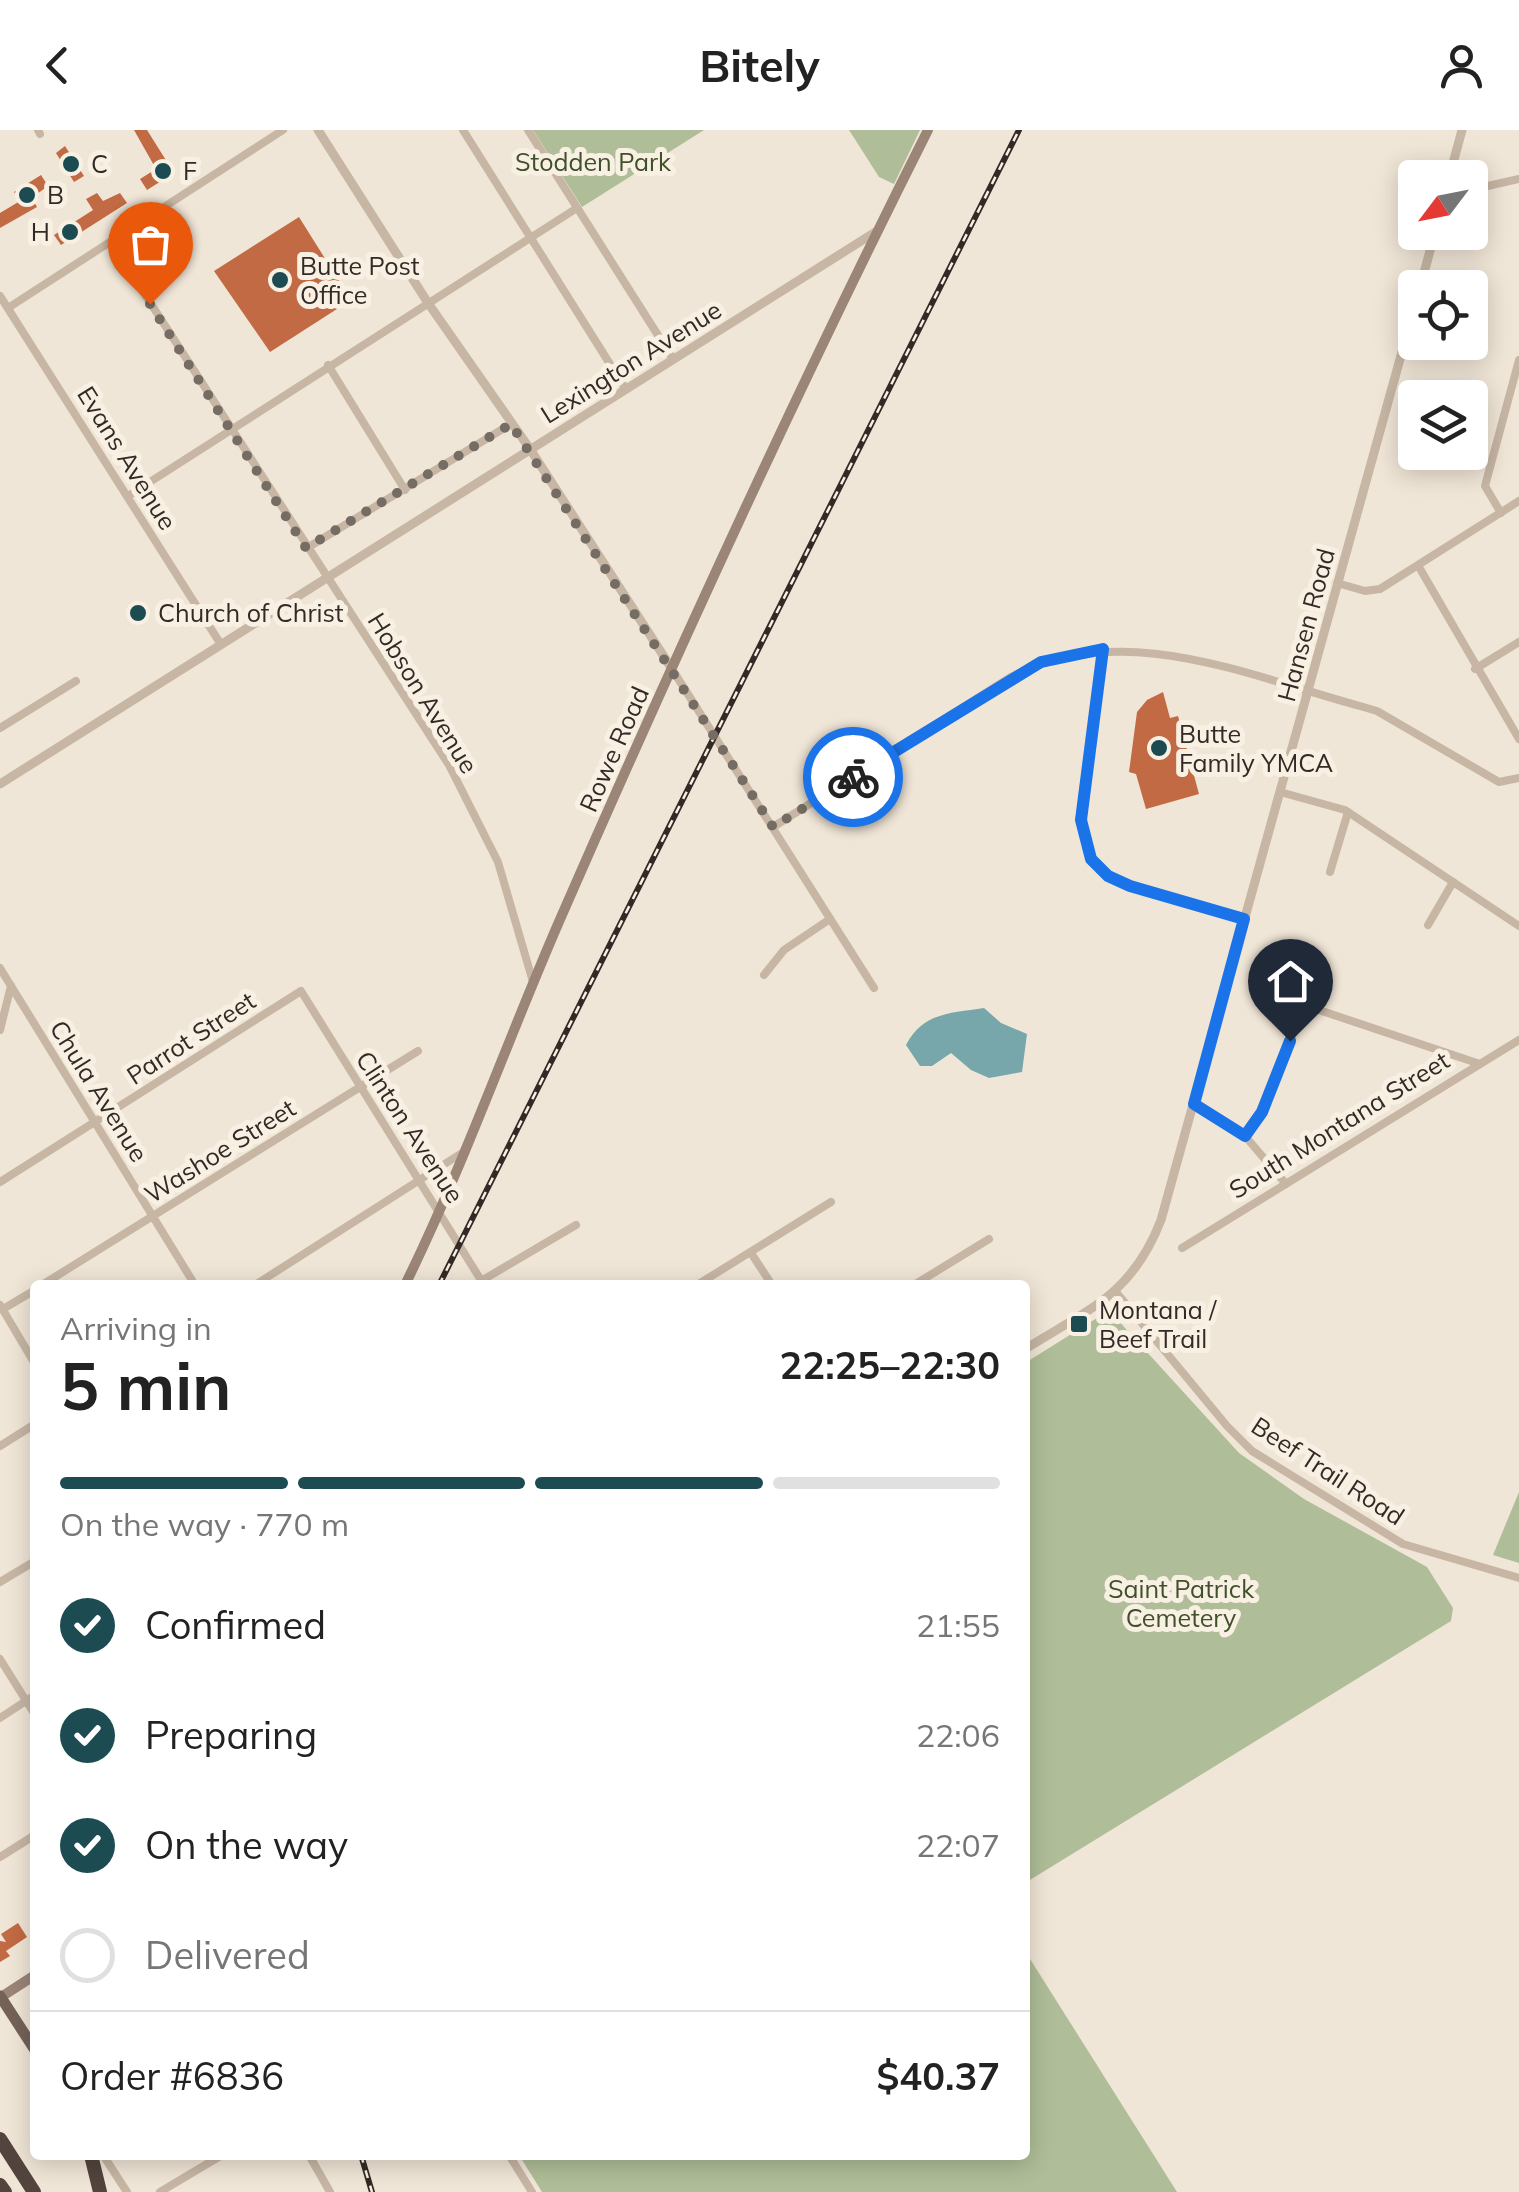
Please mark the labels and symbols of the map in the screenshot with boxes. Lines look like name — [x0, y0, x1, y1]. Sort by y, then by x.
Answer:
park label: Stodden Park — [515, 146, 672, 177]
place label: C — [91, 148, 108, 179]
marker: C — [60, 153, 82, 175]
place label: F — [183, 155, 197, 186]
marker: F — [152, 160, 174, 182]
north arrow — [1398, 160, 1488, 250]
place label: B — [47, 179, 64, 210]
marker: B — [16, 184, 38, 206]
pin — [108, 202, 193, 305]
place label: H — [31, 216, 50, 247]
marker: H — [59, 221, 81, 243]
place label: Butte Post Office — [300, 250, 420, 310]
marker: Butte Post Office — [269, 269, 291, 291]
street label: Lexington Avenue — [535, 294, 727, 430]
street label: Evans Avenue — [71, 380, 184, 535]
street label: Hansen Road — [1270, 545, 1341, 705]
place label: Church of Christ — [158, 597, 344, 628]
marker: Church of Christ — [127, 602, 149, 624]
street label: Hobson Avenue — [362, 607, 485, 779]
street label: Rowe Road — [572, 681, 655, 816]
place label: Butte Family YMCA — [1179, 718, 1333, 778]
courier — [803, 727, 903, 827]
marker: Butte Family YMCA — [1148, 737, 1170, 759]
pin — [1248, 939, 1333, 1042]
street label: Parrot Street — [121, 984, 261, 1091]
street label: Chula Avenue — [44, 1014, 155, 1167]
street label: South Montana Street — [1223, 1044, 1455, 1205]
street label: Clinton Avenue — [350, 1045, 471, 1208]
street label: Washoe Street — [139, 1092, 301, 1209]
place label: Montana / Beef Trail — [1099, 1294, 1217, 1354]
marker: Montana / Beef Trail — [1068, 1313, 1090, 1335]
street label: Beef Trail Road — [1246, 1410, 1411, 1532]
park label: Saint Patrick Cemetery — [1108, 1573, 1255, 1633]

